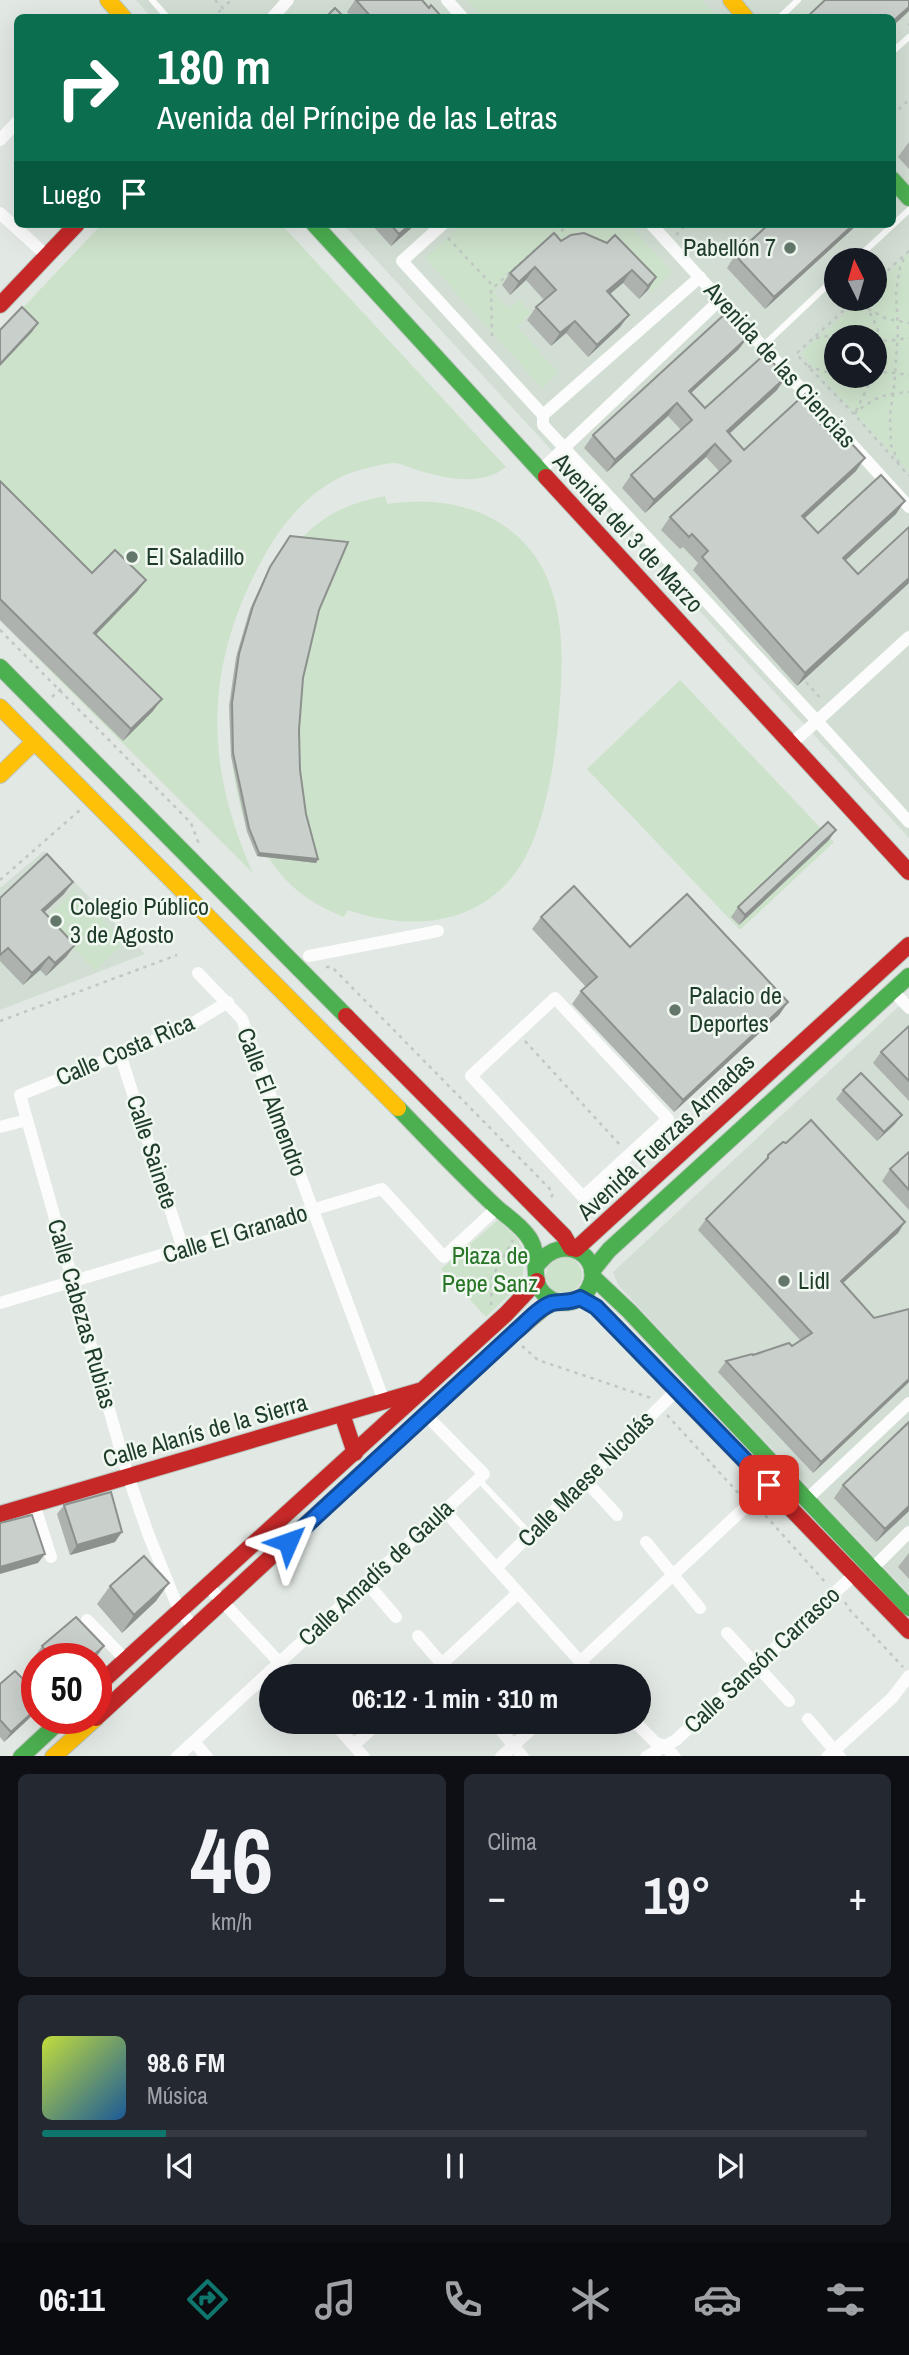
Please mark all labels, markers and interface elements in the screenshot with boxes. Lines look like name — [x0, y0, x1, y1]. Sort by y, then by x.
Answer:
text: 180 m — [157, 33, 271, 99]
icon: right — [42, 42, 133, 133]
text: Avenida del Príncipe de las Letras — [157, 96, 558, 139]
icon: arrive — [115, 175, 153, 213]
text: Luego — [42, 177, 101, 212]
place label: Pabellón 7 — [683, 231, 776, 263]
marker: Pabellón 7 — [782, 240, 798, 256]
north arrow — [824, 248, 887, 312]
map controls — [824, 248, 887, 388]
street label: Avenida de las Ciencias — [697, 274, 864, 454]
button: search — [824, 325, 887, 388]
street label: Avenida del 3 de Marzo — [546, 445, 711, 619]
place label: El Saladillo — [146, 540, 244, 572]
marker: El Saladillo — [124, 549, 140, 565]
place label: Colegio Público 3 de Agosto — [70, 890, 209, 950]
marker: Colegio Público 3 de Agosto — [48, 913, 64, 929]
place label: Palacio de Deportes — [689, 979, 782, 1039]
marker: Palacio de Deportes — [667, 1002, 683, 1018]
street label: Calle Costa Rica — [50, 1005, 199, 1093]
street label: Calle El Almendro — [230, 1023, 316, 1180]
street label: Avenida Fuerzas Armadas — [569, 1046, 761, 1228]
street label: Calle Sainete — [119, 1091, 186, 1213]
street label: Calle El Granado — [158, 1196, 311, 1270]
street label: Calle Cabezas Rubias — [41, 1215, 125, 1412]
park label: Plaza de Pepe Sanz — [442, 1239, 538, 1299]
place label: Lidl — [798, 1264, 830, 1296]
marker: Lidl — [776, 1273, 792, 1289]
street label: Calle Alanís de la Sierra — [99, 1386, 311, 1475]
street label: Calle Maese Nicolás — [510, 1403, 660, 1553]
pin — [739, 1455, 799, 1515]
icon: arrive — [750, 1466, 788, 1504]
street label: Calle Amadís de Gaula — [291, 1492, 460, 1653]
position arrow — [251, 1505, 325, 1579]
street label: Calle Sansón Carrasco — [676, 1579, 846, 1740]
speed limit sign: 50 — [21, 1643, 112, 1734]
text: 06:12 · 1 min · 310 m — [352, 1681, 558, 1716]
text: 46 — [190, 1799, 273, 1921]
text: Clima — [488, 1826, 537, 1857]
text: 19° — [643, 1860, 711, 1930]
text: − — [488, 1871, 506, 1922]
text: + — [849, 1871, 867, 1922]
text: km/h — [211, 1906, 252, 1937]
text: 98.6 FM — [147, 2045, 225, 2080]
text: Música — [147, 2080, 208, 2111]
icon: previous — [161, 2147, 199, 2185]
icon: pause — [436, 2147, 474, 2185]
icon: next — [711, 2147, 749, 2185]
icon: directions — [183, 2275, 232, 2324]
icon: music — [311, 2275, 360, 2324]
icon: phone — [438, 2275, 487, 2324]
icon: climate — [566, 2275, 615, 2324]
icon: car — [693, 2275, 742, 2324]
icon: filters — [821, 2275, 870, 2324]
text: 06:11 — [39, 2278, 105, 2321]

